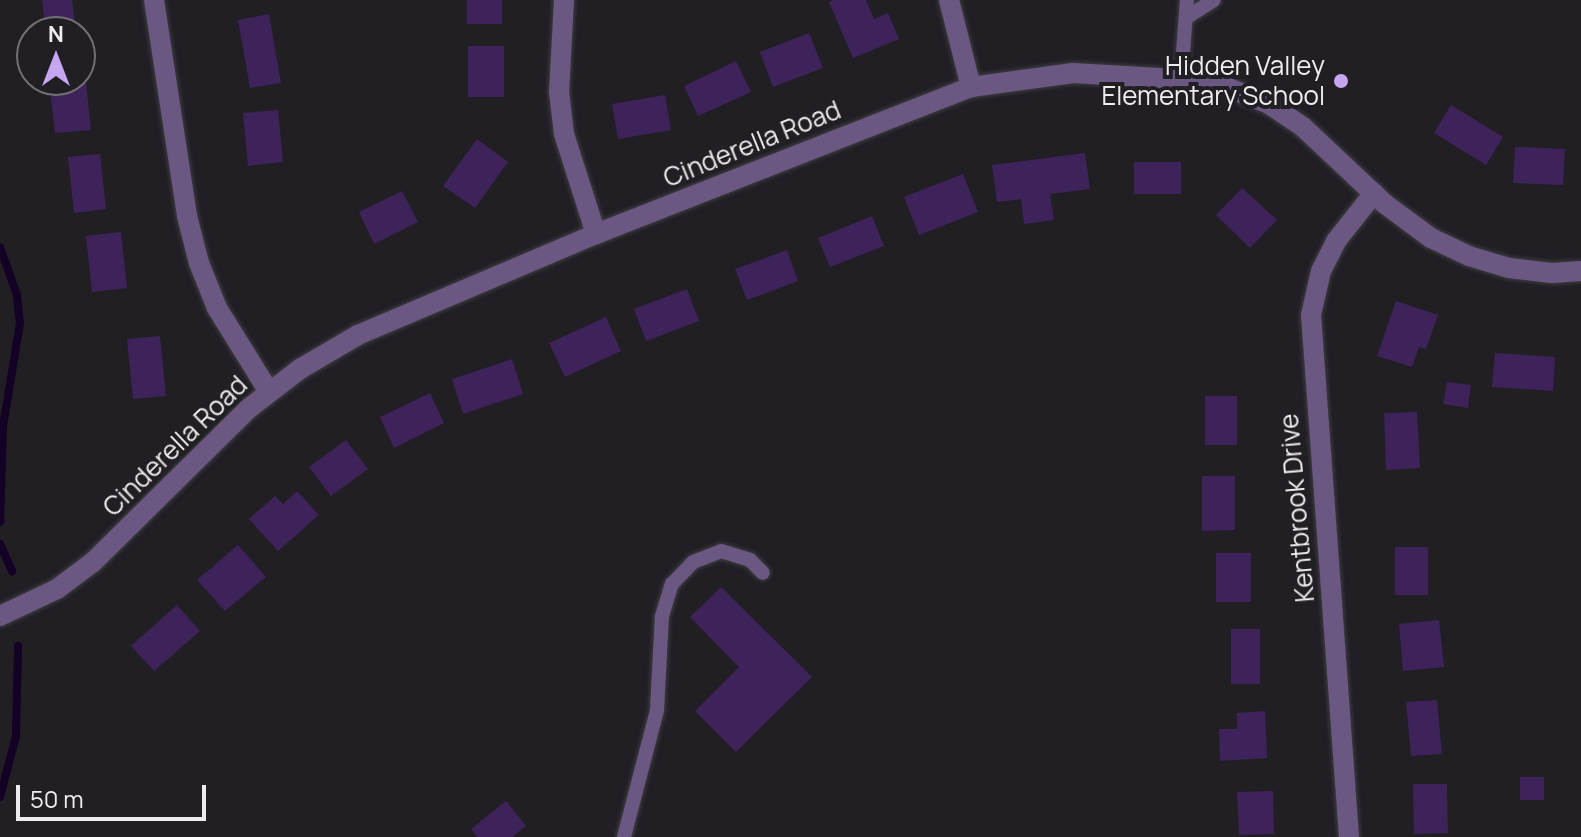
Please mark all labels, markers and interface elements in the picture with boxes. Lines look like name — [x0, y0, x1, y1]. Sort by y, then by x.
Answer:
north arrow — [16, 16, 96, 96]
text: N — [48, 19, 64, 49]
place label: Hidden Valley Elementary School — [1101, 50, 1325, 112]
marker: Hidden Valley Elementary School — [1332, 72, 1350, 90]
street label: Cinderella Road — [659, 94, 845, 194]
street label: Cinderella Road — [96, 369, 254, 523]
street label: Kentbrook Drive — [1273, 412, 1321, 604]
scale bar — [20, 769, 210, 819]
text: 50 m — [30, 782, 84, 815]

